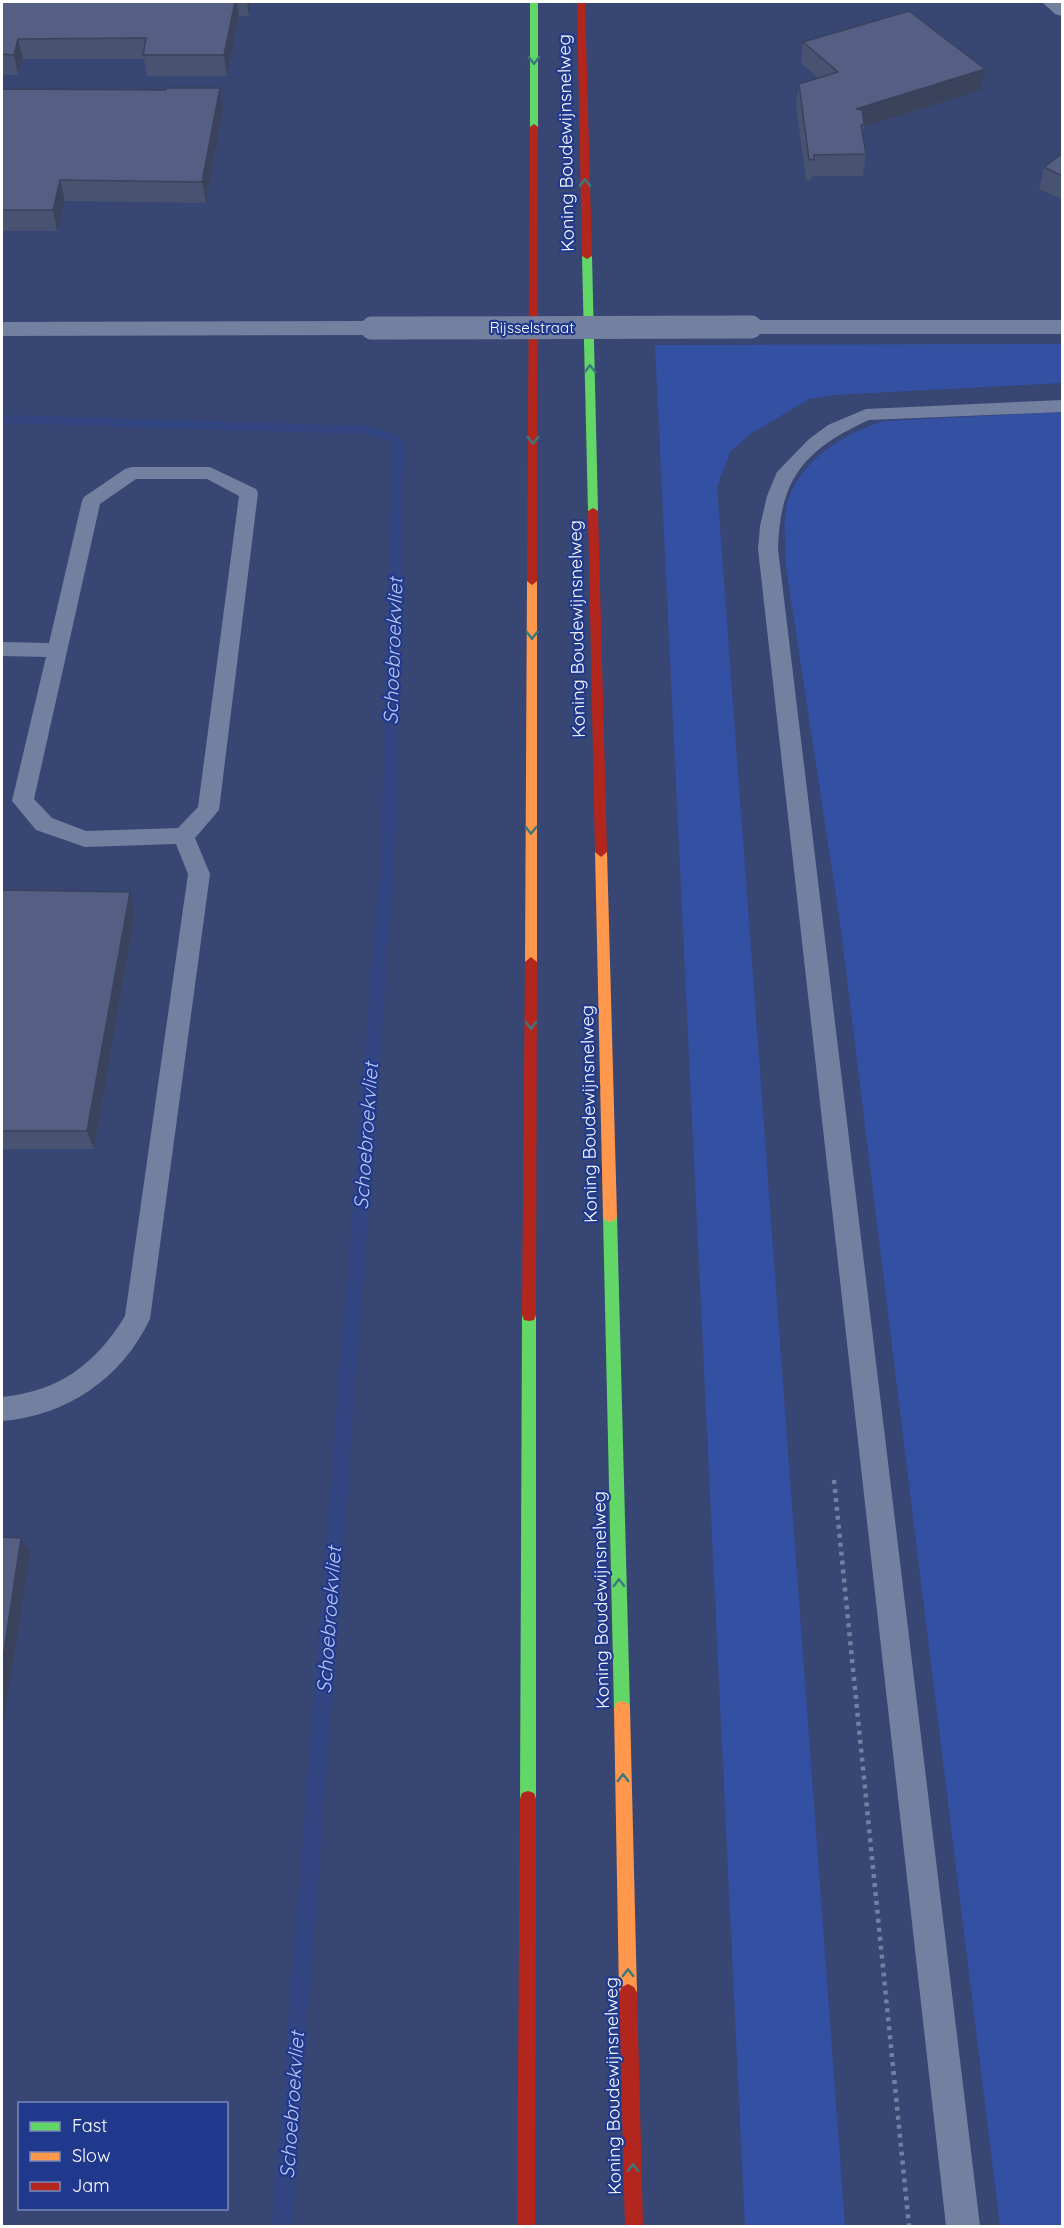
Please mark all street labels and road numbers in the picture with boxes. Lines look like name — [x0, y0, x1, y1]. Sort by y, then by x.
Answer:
street label: Koning Boudewijnsnelweg — [552, 34, 579, 252]
street label: Rijsselstraat — [490, 318, 574, 337]
street label: Koning Boudewijnsnelweg — [563, 520, 590, 738]
street label: Koning Boudewijnsnelweg — [575, 1005, 602, 1223]
street label: Koning Boudewijnsnelweg — [587, 1491, 614, 1709]
street label: Koning Boudewijnsnelweg — [599, 1977, 626, 2195]

